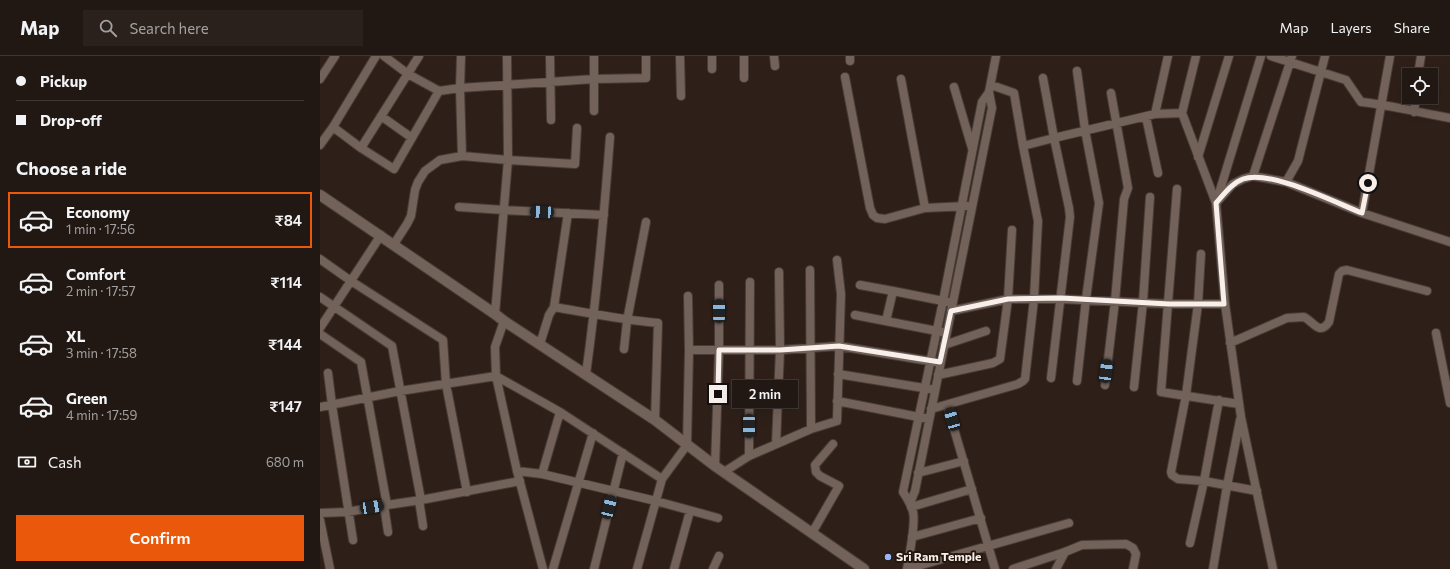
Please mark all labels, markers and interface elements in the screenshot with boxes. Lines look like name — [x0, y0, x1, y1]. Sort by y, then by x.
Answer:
search box — [83, 10, 363, 46]
text: Map — [20, 16, 59, 39]
icon: search — [97, 17, 119, 39]
text: Search here — [129, 19, 209, 37]
text: Map — [1280, 19, 1308, 36]
text: Layers — [1330, 19, 1372, 36]
text: Share — [1394, 19, 1430, 36]
map controls — [1402, 68, 1438, 104]
button: locate — [1402, 68, 1438, 104]
text: Pickup — [40, 72, 87, 90]
text: Drop-off — [40, 111, 102, 129]
text: Choose a ride — [16, 157, 127, 179]
route start — [1359, 174, 1377, 192]
icon: car — [18, 202, 54, 238]
text: Economy — [66, 203, 130, 221]
car — [530, 205, 554, 219]
text: ₹84 — [274, 211, 302, 229]
text: 1 min · 17:56 — [66, 221, 135, 237]
icon: car — [18, 264, 54, 300]
text: Comfort — [66, 265, 126, 283]
text: ₹114 — [270, 273, 302, 291]
text: 2 min · 17:57 — [66, 283, 136, 299]
car — [713, 299, 725, 323]
icon: car — [18, 326, 54, 362]
text: XL — [66, 327, 85, 345]
text: ₹144 — [268, 335, 302, 353]
text: 3 min · 17:58 — [66, 345, 137, 361]
car — [1099, 358, 1113, 384]
callout: 2 min — [732, 380, 798, 408]
route end — [709, 385, 727, 403]
text: 2 min — [749, 386, 781, 402]
icon: car — [18, 388, 54, 424]
text: Green — [66, 389, 107, 407]
text: ₹147 — [269, 397, 302, 415]
car — [943, 406, 961, 432]
text: 4 min · 17:59 — [66, 407, 137, 423]
car — [743, 414, 755, 438]
icon: cash — [16, 451, 38, 473]
text: Cash — [48, 453, 82, 471]
text: 680 m — [266, 454, 304, 470]
car — [600, 494, 618, 520]
car — [359, 499, 385, 515]
button: Confirm — [16, 515, 304, 561]
place label: Sri Ram Temple — [896, 549, 981, 563]
marker: Sri Ram Temple — [883, 552, 893, 562]

